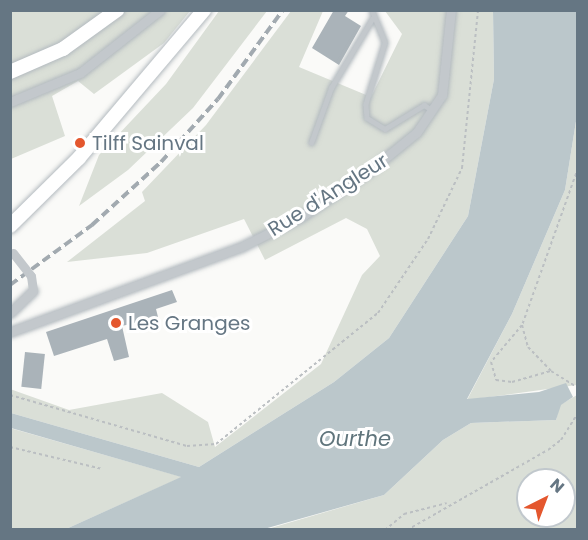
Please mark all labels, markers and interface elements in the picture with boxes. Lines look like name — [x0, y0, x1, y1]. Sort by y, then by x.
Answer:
place label: Tilff Sainval — [92, 131, 204, 155]
marker: Tilff Sainval — [73, 136, 87, 150]
street label: Rue d'Angleur — [264, 149, 392, 241]
place label: Les Granges — [128, 311, 251, 335]
marker: Les Granges — [109, 316, 123, 330]
water label: Ourthe — [319, 426, 391, 452]
north arrow — [516, 468, 576, 528]
text: N — [545, 473, 569, 498]

